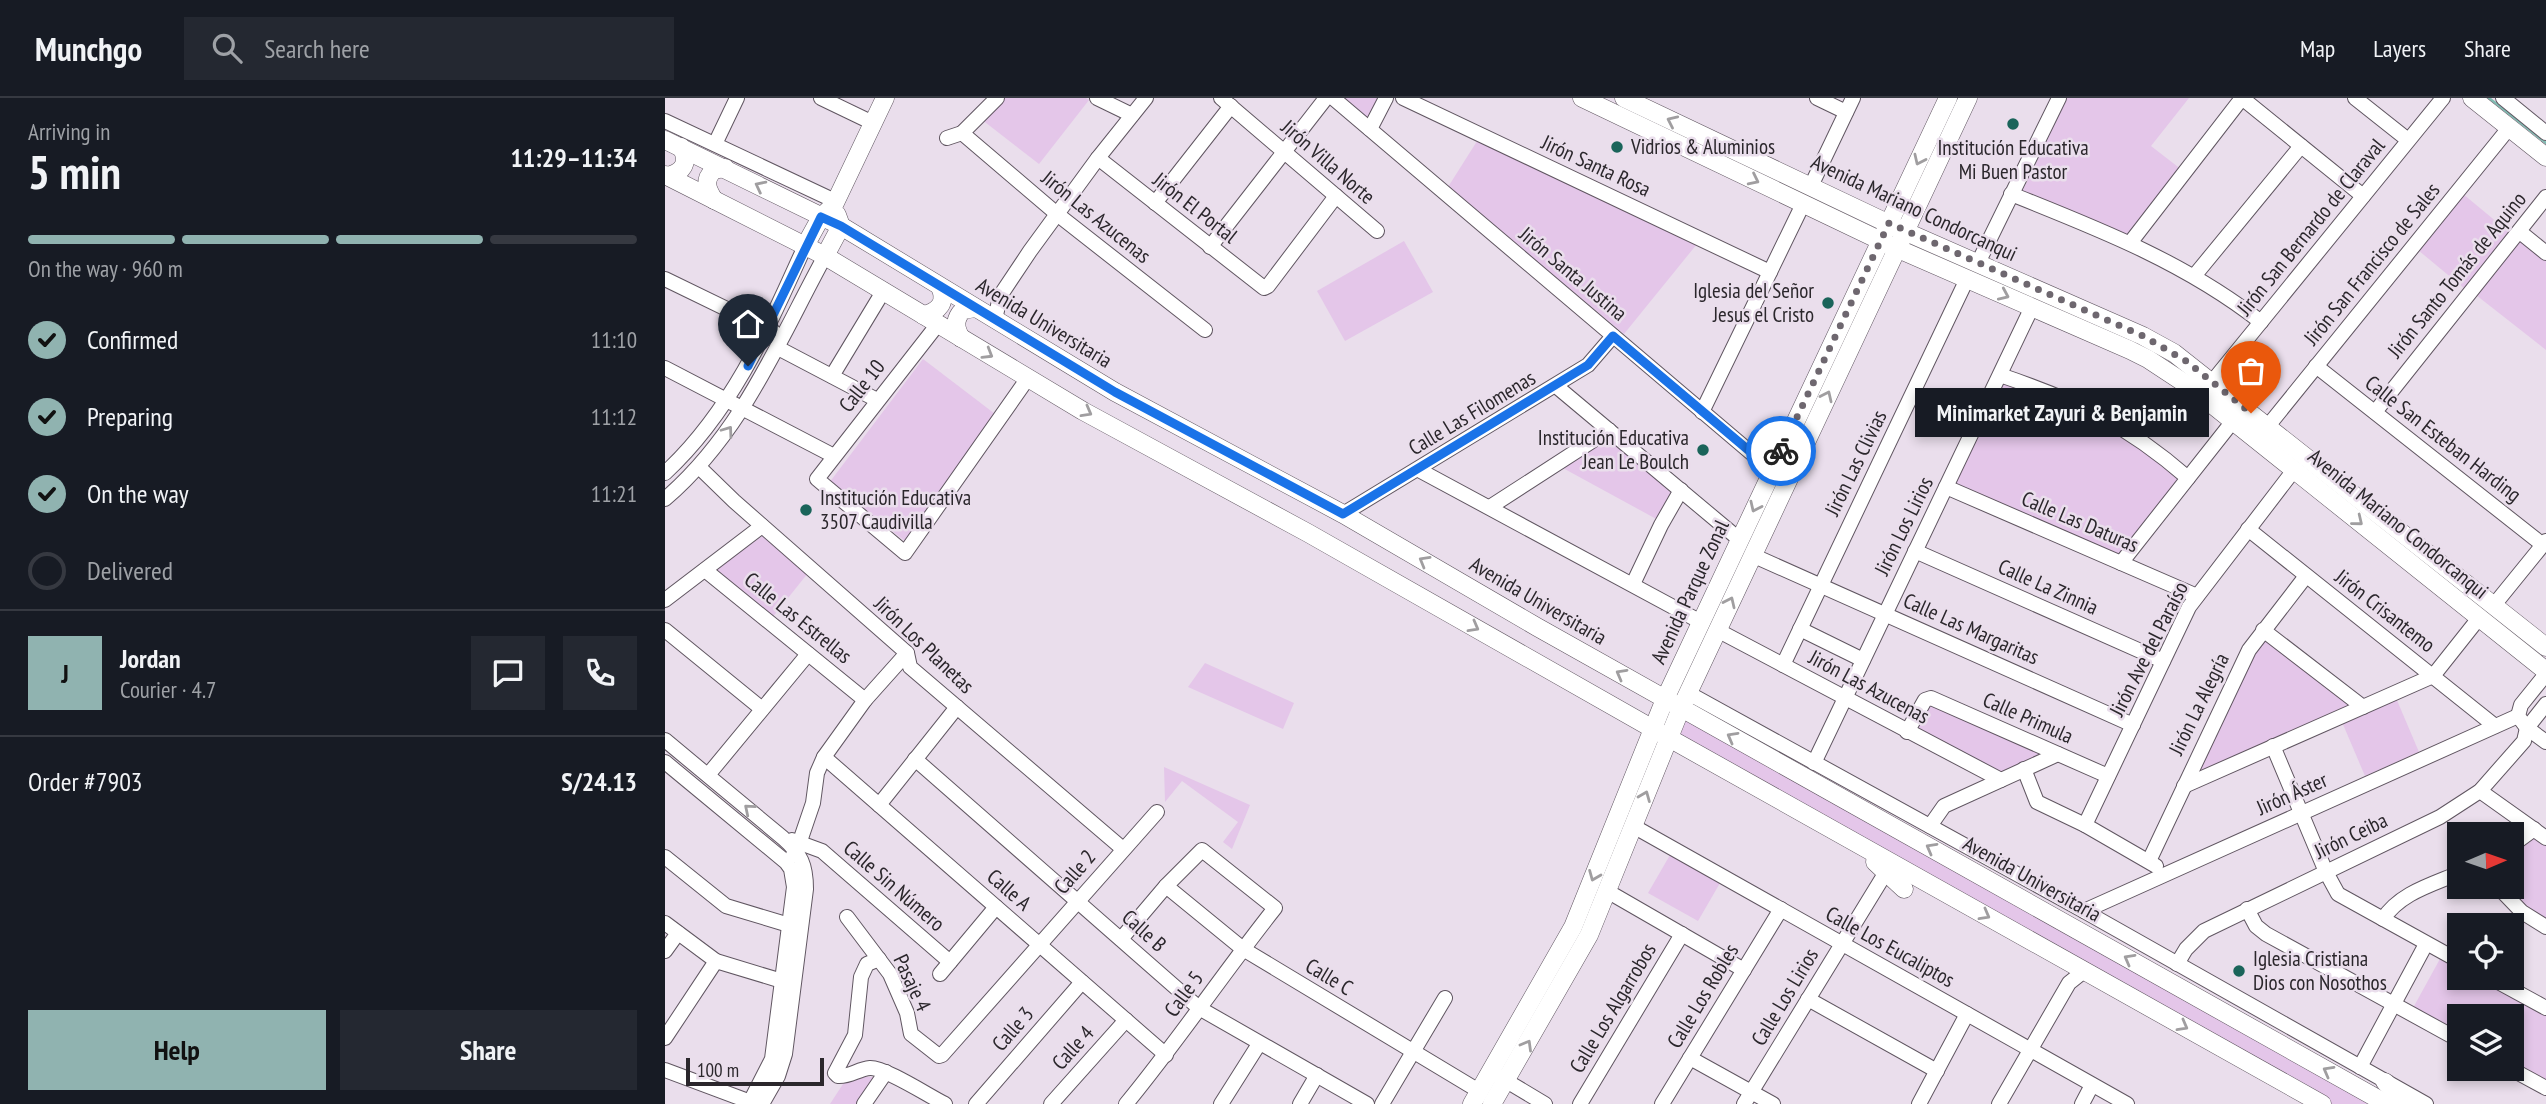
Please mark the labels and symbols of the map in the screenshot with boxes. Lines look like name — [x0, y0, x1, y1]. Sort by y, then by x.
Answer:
street label: Jirón Villa Norte — [1275, 113, 1381, 210]
one-way arrow — [1667, 115, 1679, 129]
marker: Institución Educativa Mi Buen Pastor — [2005, 116, 2021, 132]
street label: Jirón Santa Rosa — [1536, 128, 1655, 203]
place label: Vidrios & Aluminios — [1630, 133, 1775, 160]
street label: Jirón San Bernardo de Claraval — [2230, 133, 2390, 322]
place label: Institución Educativa Mi Buen Pastor — [1937, 134, 2089, 185]
marker: Vidrios & Aluminios — [1609, 139, 1625, 155]
street label: Avenida Mariano Condorcanqui — [1807, 148, 2021, 267]
one-way arrow — [1913, 153, 1927, 165]
street label: Jirón Las Azucenas — [1035, 164, 1156, 269]
street label: Jirón El Portal — [1147, 166, 1243, 249]
one-way arrow — [1747, 172, 1759, 186]
street label: Jirón San Francisco de Sales — [2297, 177, 2445, 351]
one-way arrow — [755, 180, 767, 194]
street label: Jirón Santo Tomás de Aquino — [2381, 186, 2532, 364]
street label: Jirón Santa Justina — [1513, 220, 1633, 327]
street label: Avenida Universitaria — [971, 271, 1117, 374]
place label: Iglesia del Señor Jesus el Cristo — [1693, 277, 1814, 328]
one-way arrow — [1996, 287, 2009, 301]
pin — [718, 294, 778, 366]
marker: Iglesia del Señor Jesus el Cristo — [1820, 295, 1836, 311]
pin — [2221, 341, 2281, 413]
one-way arrow — [981, 346, 994, 359]
street label: Calle 10 — [833, 354, 891, 417]
street label: Calle Las Filomenas — [1403, 364, 1540, 461]
street label: Calle San Esteban Harding — [2360, 369, 2527, 508]
callout: Minimarket Zayuri & Benjamin — [1915, 388, 2209, 438]
one-way arrow — [1819, 391, 1833, 403]
one-way arrow — [1080, 404, 1092, 418]
street label: Jirón Las Clivias — [1818, 406, 1893, 521]
courier — [1746, 416, 1816, 486]
place label: Institución Educativa Jean Le Boulch — [1538, 424, 1689, 475]
one-way arrow — [719, 426, 732, 439]
marker: Institución Educativa Jean Le Boulch — [1695, 442, 1711, 458]
street label: Avenida Mariano Condorcanqui — [2303, 443, 2494, 605]
street label: Jirón Los Lirios — [1868, 472, 1939, 580]
place label: Institución Educativa 3507 Caudivilla — [820, 484, 971, 535]
street label: Calle Las Daturas — [2018, 485, 2143, 558]
one-way arrow — [1749, 500, 1763, 512]
marker: Institución Educativa 3507 Caudivilla — [798, 502, 814, 518]
one-way arrow — [2351, 513, 2363, 526]
street label: Avenida Parque Zonal — [1644, 515, 1735, 668]
street label: Avenida Universitaria — [1465, 550, 1612, 651]
street label: Calle La Zinnia — [1994, 552, 2102, 621]
one-way arrow — [1418, 556, 1431, 569]
street label: Jirón Crisantemo — [2329, 563, 2441, 658]
street label: Calle Las Estrellas — [739, 566, 858, 669]
street label: Jirón Ave del Paraíso — [2103, 577, 2194, 721]
street label: Calle Las Margaritas — [1899, 587, 2043, 670]
street label: Jirón Los Planetas — [868, 590, 980, 699]
one-way arrow — [1722, 597, 1736, 609]
one-way arrow — [1467, 619, 1479, 632]
street label: Jirón Las Azucenas — [1803, 643, 1934, 730]
street label: Jirón La Alegría — [2162, 648, 2235, 760]
one-way arrow — [1616, 669, 1629, 682]
street label: Calle Primula — [1979, 686, 2078, 749]
one-way arrow — [1727, 732, 1739, 745]
street label: Jirón Áster — [2251, 766, 2332, 821]
one-way arrow — [1637, 791, 1651, 803]
one-way arrow — [744, 805, 757, 818]
street label: Jirón Ceiba — [2309, 806, 2392, 865]
north arrow — [2447, 822, 2523, 900]
street label: Avenida Universitaria — [1958, 830, 2106, 928]
street label: Calle Sin Número — [838, 834, 951, 937]
one-way arrow — [1925, 843, 1938, 856]
street label: Calle 2 — [1048, 844, 1101, 899]
street label: Calle A — [982, 863, 1037, 916]
one-way arrow — [1588, 869, 1602, 881]
street label: Calle Los Eucaliptos — [1821, 900, 1960, 993]
street label: Calle B — [1117, 904, 1172, 958]
one-way arrow — [1977, 907, 1990, 920]
street label: Calle Los Algarrobos — [1563, 938, 1662, 1078]
street label: Calle Los Robles — [1661, 939, 1744, 1053]
street label: Calle Los Lirios — [1745, 943, 1824, 1050]
place label: Iglesia Cristiana Dios con Nosothos — [2253, 945, 2387, 996]
street label: Pasaje 4 — [888, 950, 938, 1016]
street label: Calle C — [1301, 952, 1358, 1001]
one-way arrow — [2124, 954, 2136, 967]
marker: Iglesia Cristiana Dios con Nosothos — [2231, 963, 2247, 979]
street label: Calle 5 — [1158, 966, 1209, 1022]
street label: Calle 3 — [986, 1001, 1039, 1056]
one-way arrow — [2176, 1018, 2188, 1031]
street label: Calle 4 — [1046, 1020, 1100, 1075]
one-way arrow — [1519, 1040, 1532, 1053]
scale bar — [686, 1055, 824, 1087]
one-way arrow — [2322, 1066, 2335, 1079]

